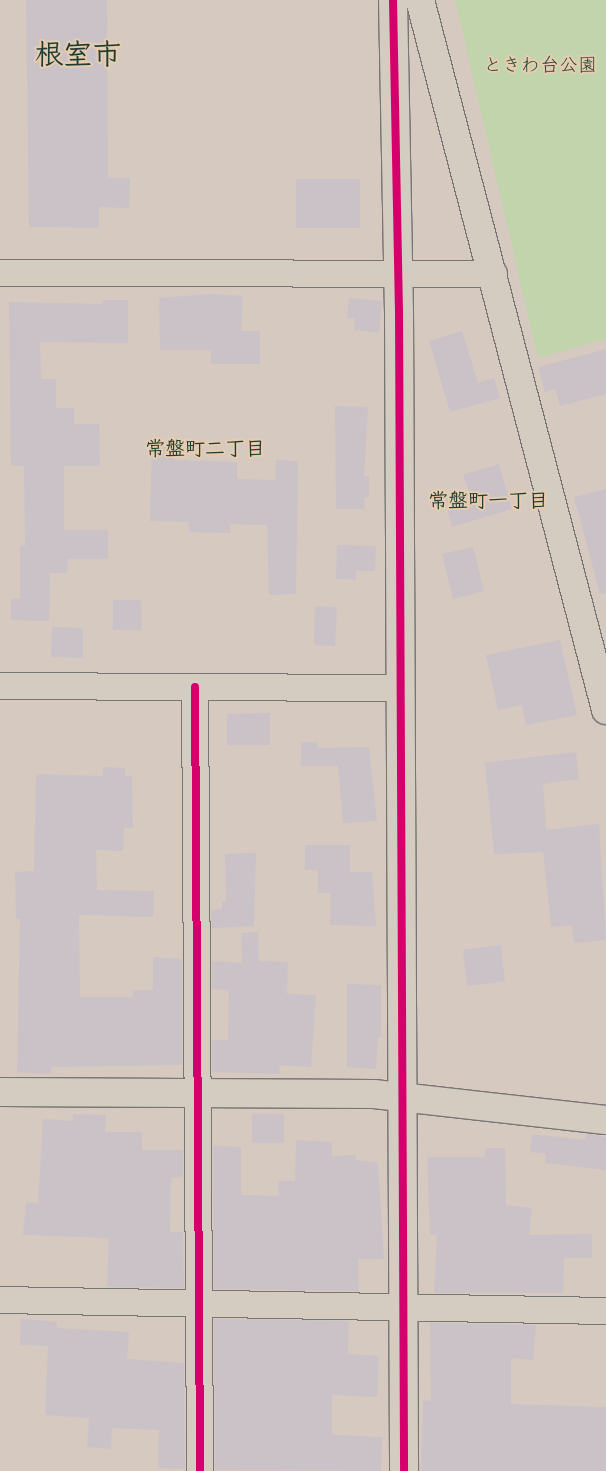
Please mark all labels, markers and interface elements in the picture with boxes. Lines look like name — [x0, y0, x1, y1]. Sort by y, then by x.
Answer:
district label: 根室市 — [35, 43, 121, 77]
park label: ときわ台公園 — [483, 57, 597, 79]
district label: 常盤町二丁目 — [145, 439, 265, 463]
district label: 常盤町一丁目 — [428, 491, 548, 515]

